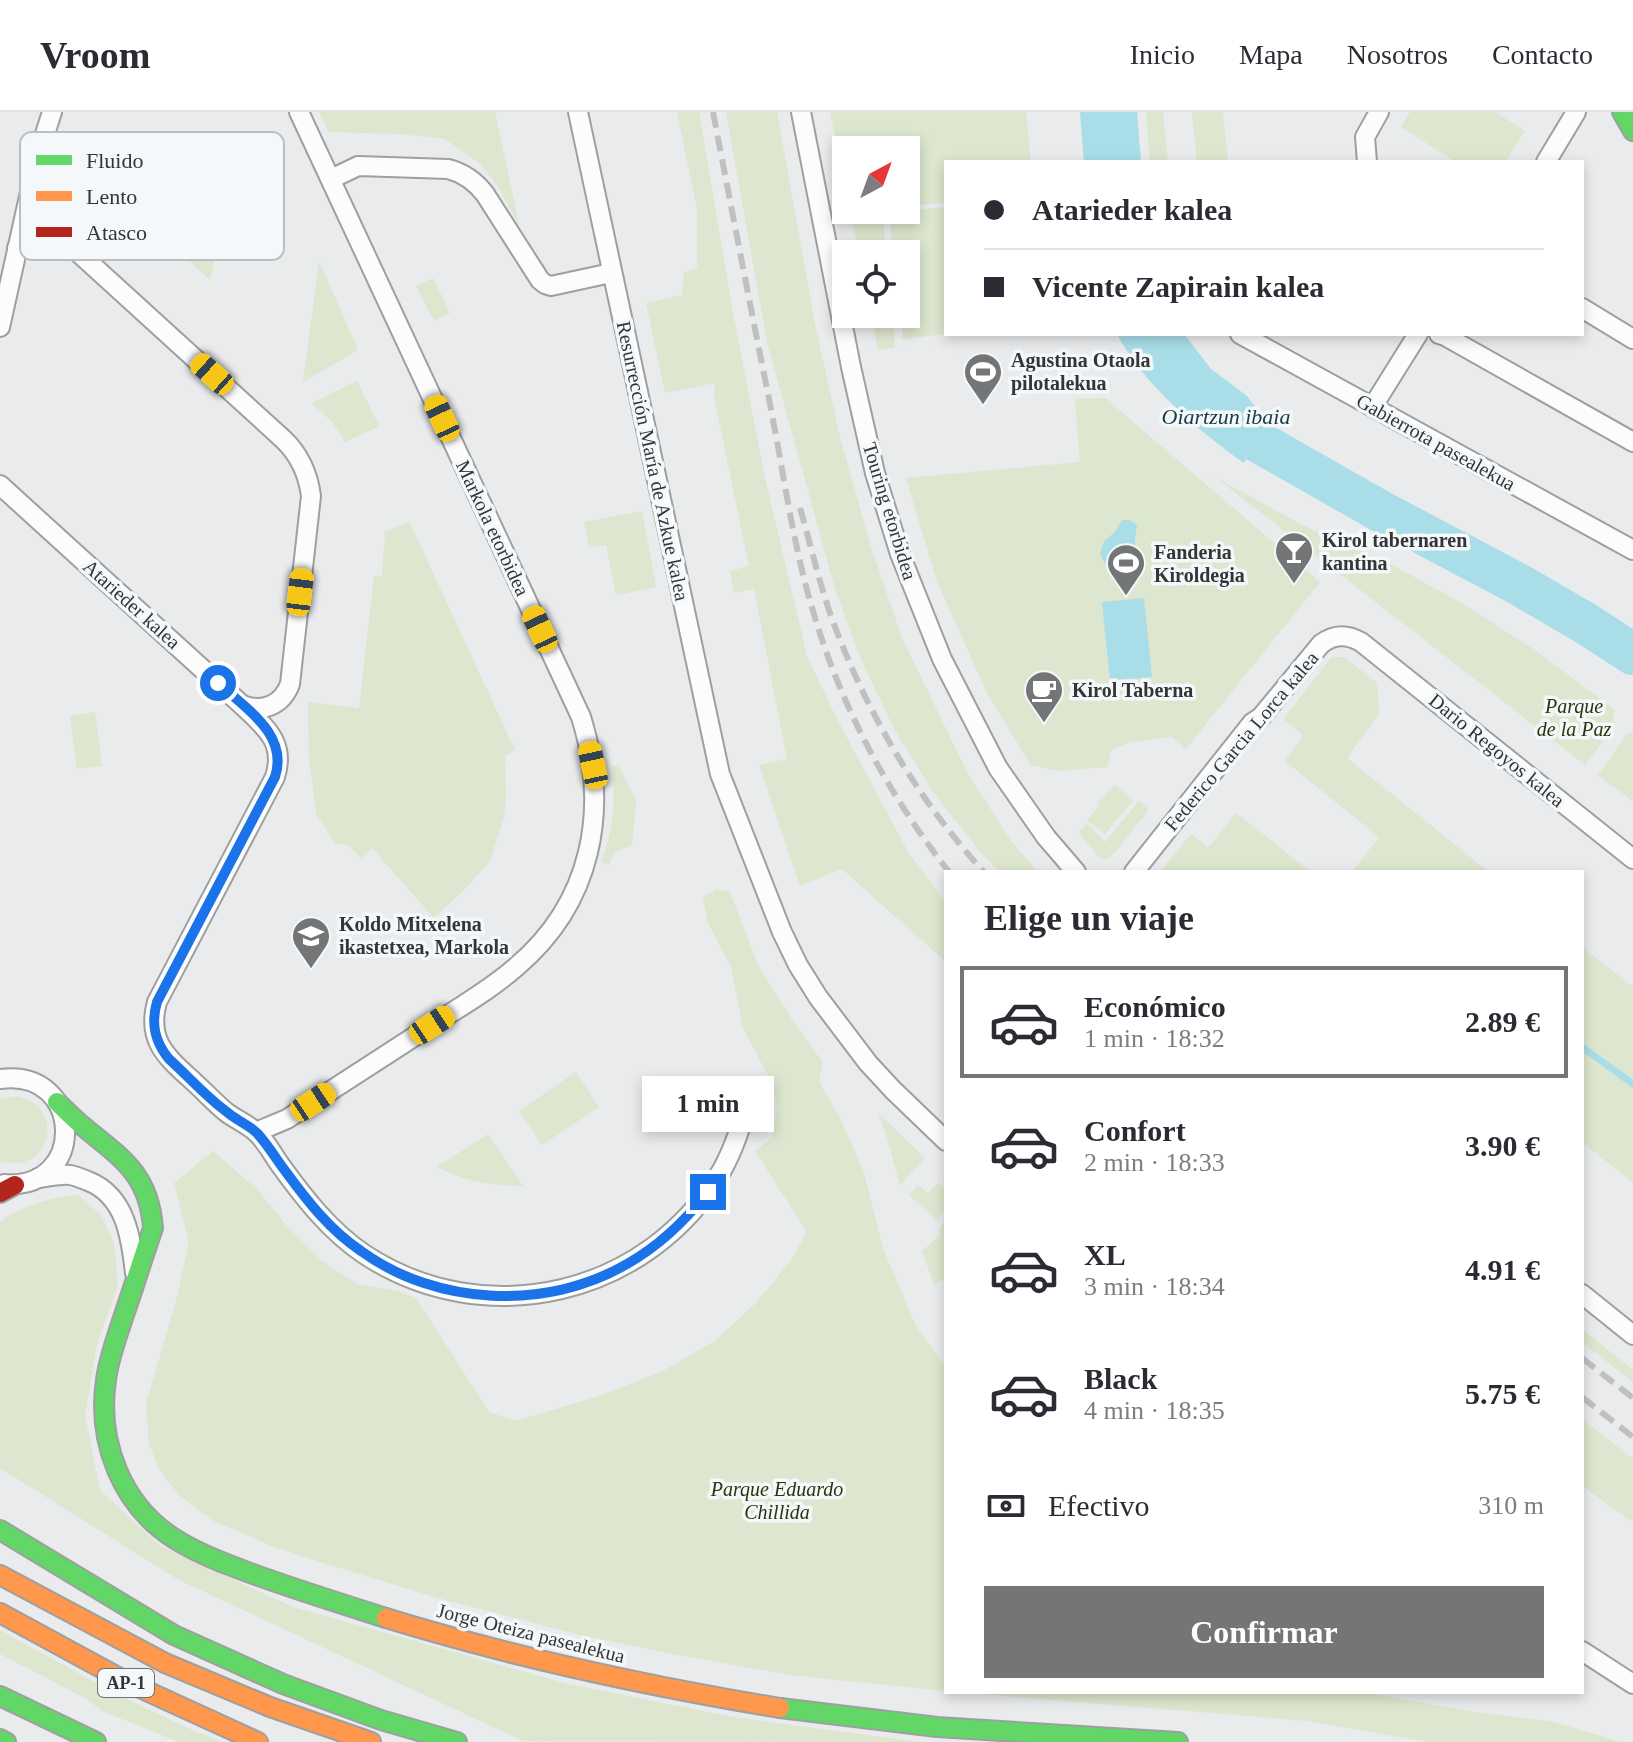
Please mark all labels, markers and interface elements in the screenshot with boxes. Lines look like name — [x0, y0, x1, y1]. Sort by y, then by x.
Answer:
text: Vroom — [40, 34, 150, 76]
text: Inicio — [1130, 39, 1195, 70]
text: Mapa — [1239, 39, 1303, 70]
text: Nosotros — [1347, 39, 1448, 70]
text: Contacto — [1492, 39, 1593, 70]
legend — [20, 132, 284, 260]
north arrow — [832, 136, 920, 224]
map controls — [832, 136, 920, 328]
text: Fluido — [86, 148, 143, 173]
text: Lento — [86, 184, 137, 209]
text: Atarieder kalea — [1032, 193, 1232, 226]
text: Atasco — [86, 220, 147, 245]
button: locate — [832, 240, 920, 328]
text: Vicente Zapirain kalea — [1032, 270, 1324, 303]
street label: Resurrección María de Azkue kalea — [613, 319, 693, 603]
car — [186, 349, 238, 399]
place label: Agustina Otaola pilotalekua — [1011, 349, 1150, 395]
sports icon: Agustina Otaola pilotalekua — [962, 351, 1004, 406]
street label: Gabierrota pasealekua — [1352, 389, 1519, 496]
car — [421, 391, 463, 445]
water label: Oiartzun ibaia — [1162, 404, 1290, 429]
street label: Touring etorbidea — [858, 440, 921, 583]
street label: Markola etorbidea — [452, 457, 534, 599]
place label: Kirol tabernaren kantina — [1322, 529, 1467, 574]
bar icon: Kirol tabernaren kantina — [1273, 530, 1315, 585]
place label: Fanderia Kiroldegia — [1154, 541, 1245, 587]
sports icon: Fanderia Kiroldegia — [1105, 542, 1147, 597]
street label: Atarieder kalea — [79, 555, 185, 653]
car — [285, 567, 315, 617]
car — [519, 602, 561, 656]
street label: Federico Garcia Lorca kalea — [1160, 647, 1322, 835]
route start — [200, 665, 236, 701]
cafe icon: Kirol Taberna — [1023, 669, 1065, 724]
place label: Kirol Taberna — [1072, 679, 1193, 701]
street label: Dario Regoyos kalea — [1424, 689, 1569, 812]
park label: Parque de la Paz — [1537, 695, 1611, 740]
car — [576, 739, 610, 791]
text: Elige un viaje — [984, 898, 1194, 938]
place label: Koldo Mitxelena ikastetxea, Markola — [339, 913, 509, 958]
school or university icon: Koldo Mitxelena ikastetxea, Markola — [290, 915, 332, 970]
icon: car — [988, 986, 1060, 1058]
text: Económico — [1084, 990, 1226, 1023]
car — [405, 1002, 459, 1048]
text: 2.89 € — [1465, 1005, 1540, 1038]
text: 1 min · 18:32 — [1084, 1024, 1225, 1053]
callout: 1 min — [642, 1076, 774, 1132]
car — [286, 1079, 340, 1125]
text: 1 min — [677, 1089, 739, 1118]
icon: car — [988, 1110, 1060, 1182]
text: Confort — [1084, 1114, 1186, 1147]
text: 3.90 € — [1465, 1129, 1540, 1162]
text: 2 min · 18:33 — [1084, 1148, 1225, 1177]
route end — [690, 1174, 726, 1210]
icon: car — [988, 1234, 1060, 1306]
text: XL — [1084, 1238, 1126, 1271]
text: 4.91 € — [1465, 1253, 1540, 1286]
text: 3 min · 18:34 — [1084, 1272, 1225, 1301]
icon: car — [988, 1358, 1060, 1430]
text: Black — [1084, 1362, 1157, 1395]
text: 5.75 € — [1465, 1377, 1540, 1410]
text: 4 min · 18:35 — [1084, 1396, 1225, 1425]
park label: Parque Eduardo Chillida — [710, 1478, 843, 1523]
icon: cash — [984, 1484, 1028, 1528]
text: Efectivo — [1048, 1489, 1150, 1522]
text: 310 m — [1478, 1491, 1544, 1520]
button: Confirmar — [984, 1586, 1544, 1678]
street label: Jorge Oteiza pasealekua — [435, 1599, 627, 1668]
road number: AP-1 — [98, 1669, 154, 1697]

